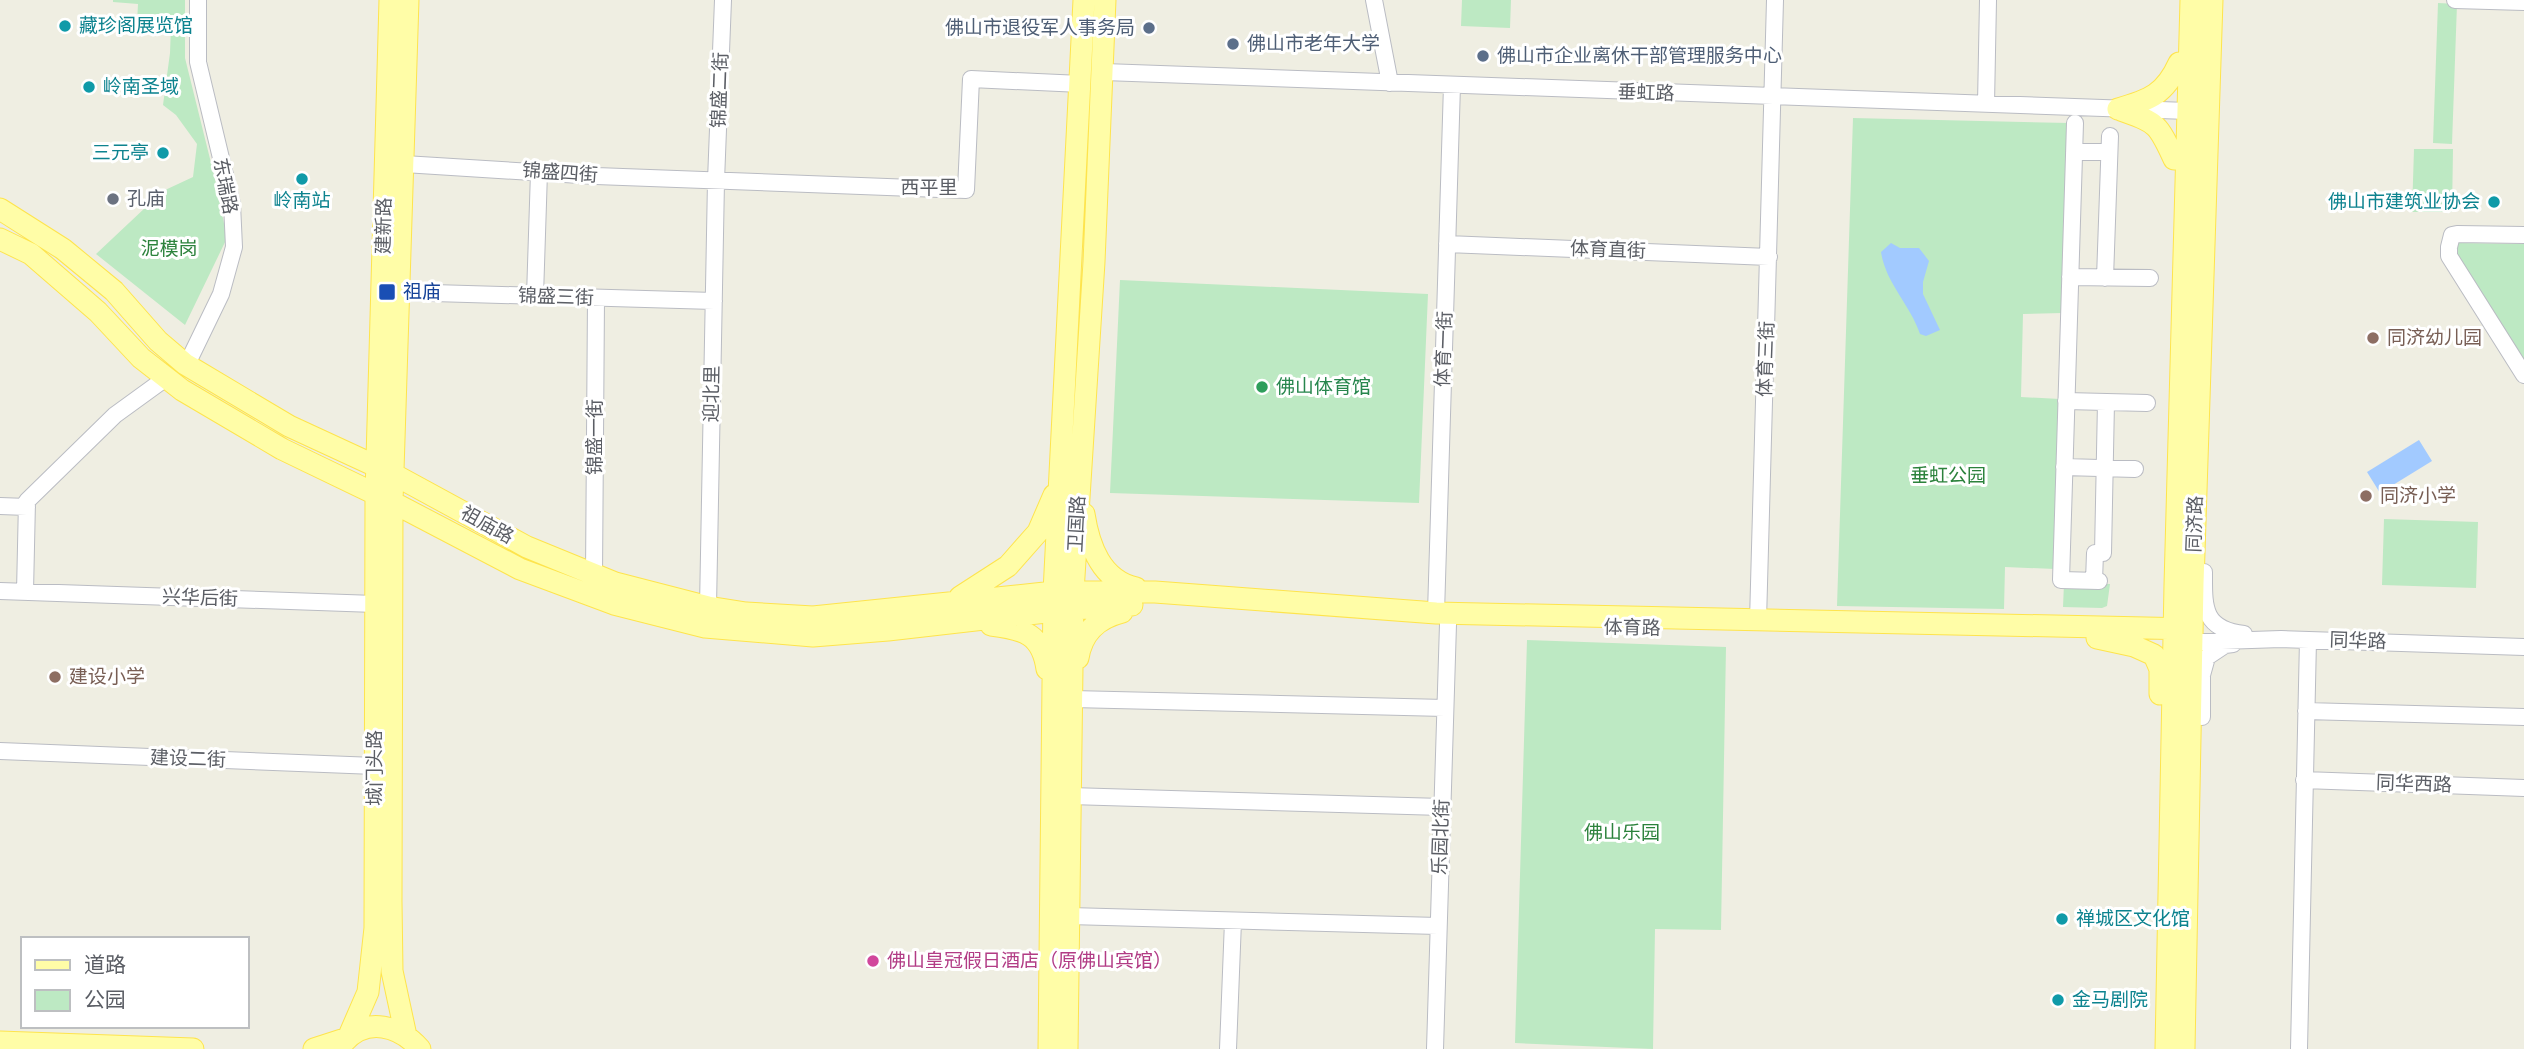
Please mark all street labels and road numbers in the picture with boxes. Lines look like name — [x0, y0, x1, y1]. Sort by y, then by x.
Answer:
street label: 锦盛二街 — [708, 52, 732, 128]
street label: 垂虹路 — [1617, 81, 1675, 105]
street label: 东瑞路 — [209, 156, 241, 216]
street label: 锦盛四街 — [521, 159, 599, 187]
street label: 西平里 — [900, 177, 958, 199]
street label: 建新路 — [373, 197, 395, 255]
street label: 体育直街 — [1570, 238, 1646, 262]
street label: 锦盛三街 — [518, 285, 594, 309]
street label: 体育一街 — [1432, 311, 1456, 387]
street label: 体育三街 — [1754, 321, 1778, 397]
street label: 迎北里 — [701, 365, 723, 423]
street label: 锦盛一街 — [584, 399, 606, 475]
street label: 卫国路 — [1065, 495, 1089, 553]
street label: 同济路 — [2183, 495, 2207, 553]
street label: 祖庙路 — [457, 502, 517, 548]
street label: 兴华后街 — [162, 586, 238, 610]
street label: 体育路 — [1603, 617, 1661, 639]
street label: 同华路 — [2329, 629, 2387, 653]
street label: 城门头路 — [364, 730, 386, 806]
street label: 建设二街 — [150, 747, 226, 771]
street label: 同华西路 — [2376, 772, 2452, 796]
street label: 乐园北街 — [1429, 799, 1453, 875]

